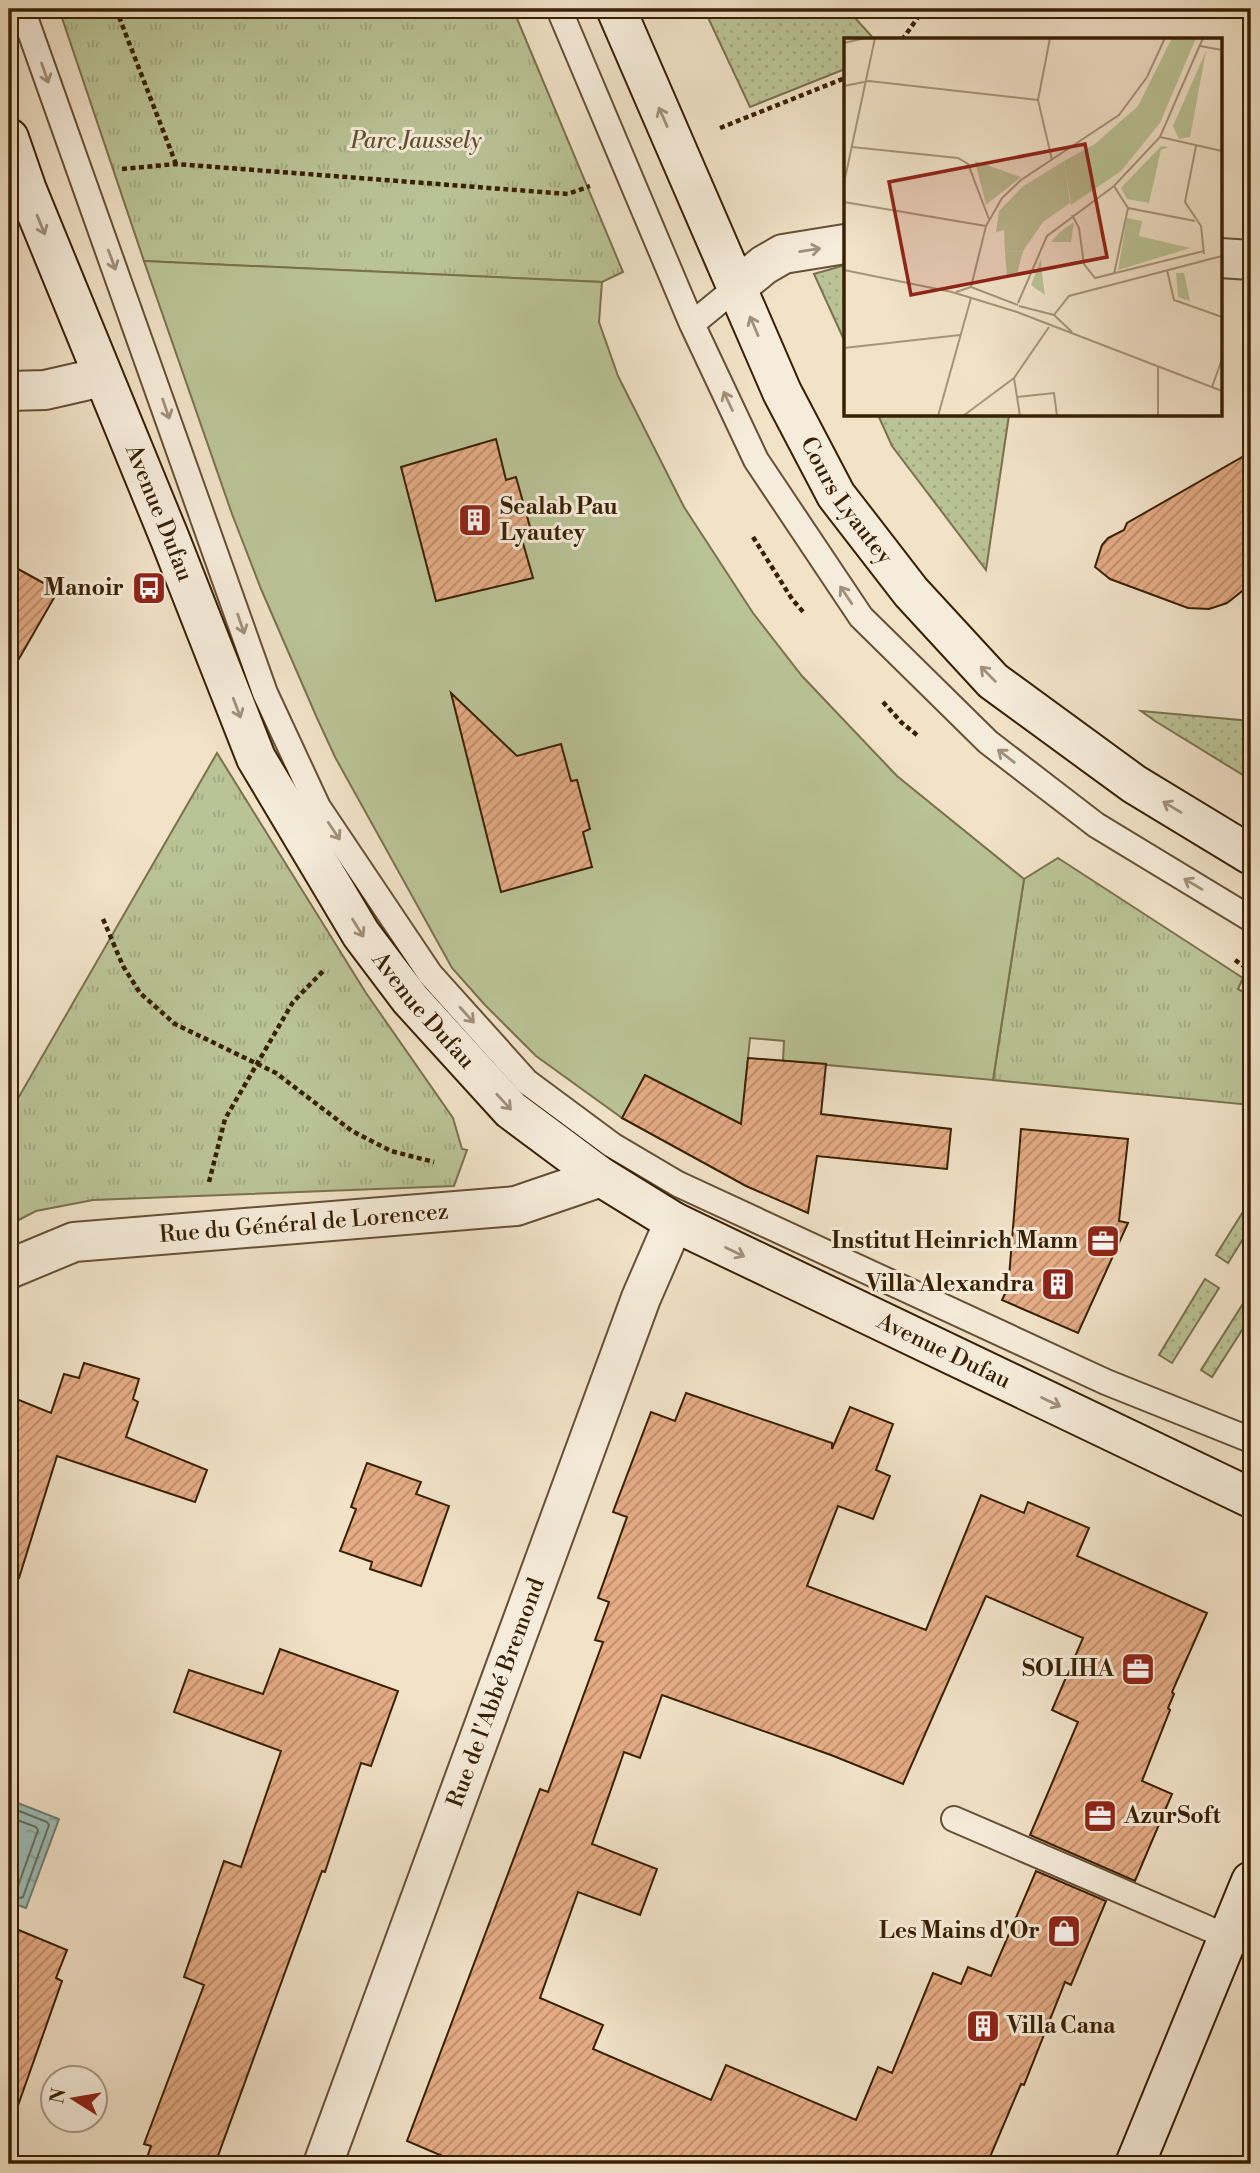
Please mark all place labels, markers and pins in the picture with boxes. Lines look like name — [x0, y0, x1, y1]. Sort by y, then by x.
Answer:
place label: Sealab Pau Lyautey — [500, 493, 618, 547]
building icon: Sealab Pau Lyautey — [456, 501, 494, 539]
bus stop icon: Manoir — [130, 569, 168, 607]
place label: Manoir — [44, 574, 124, 602]
office icon: Institut Heinrich Mann — [1084, 1222, 1122, 1260]
place label: Institut Heinrich Mann — [831, 1227, 1078, 1255]
building icon: Villa Alexandra — [1039, 1265, 1077, 1303]
place label: Villa Alexandra — [865, 1270, 1035, 1298]
office icon: SOLIHA — [1119, 1650, 1157, 1688]
place label: SOLIHA — [1022, 1655, 1115, 1683]
office icon: AzurSoft — [1081, 1797, 1119, 1835]
place label: AzurSoft — [1123, 1802, 1221, 1830]
shop icon: Les Mains d'Or — [1045, 1912, 1083, 1950]
place label: Les Mains d'Or — [879, 1917, 1040, 1945]
building icon: Villa Cana — [964, 2007, 1002, 2045]
place label: Villa Cana — [1006, 2012, 1116, 2040]

